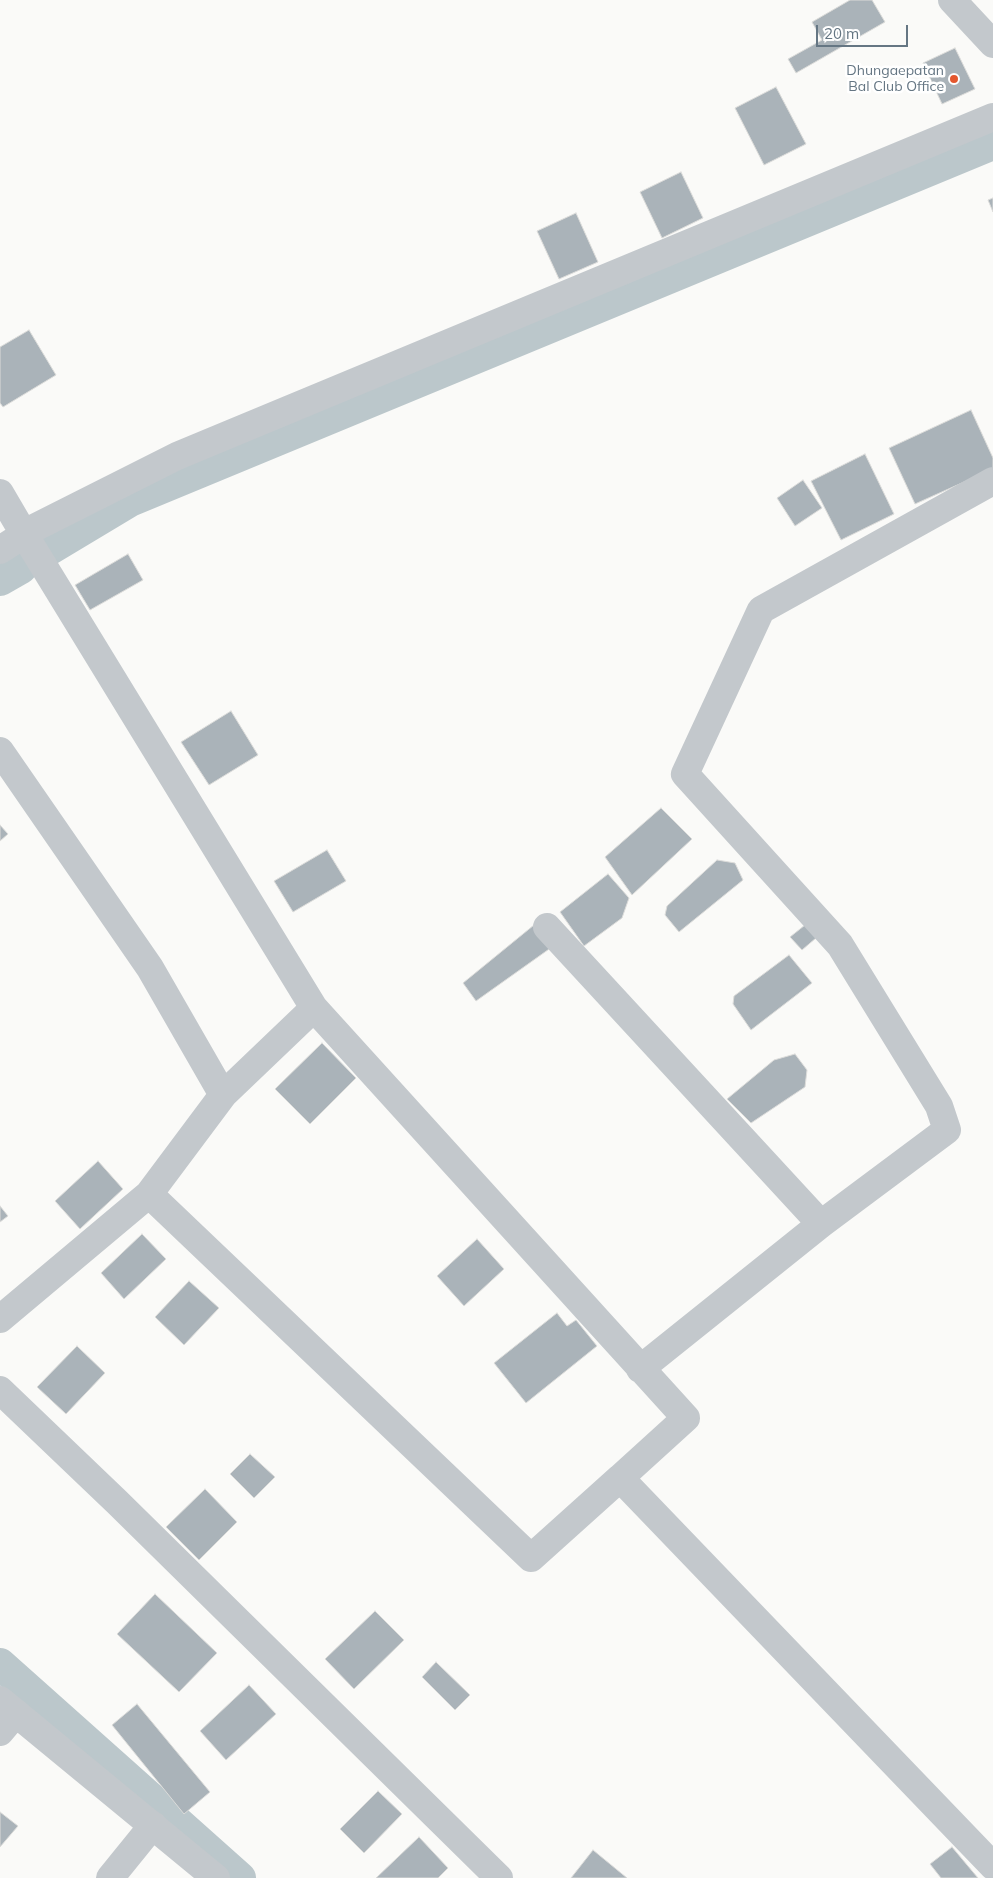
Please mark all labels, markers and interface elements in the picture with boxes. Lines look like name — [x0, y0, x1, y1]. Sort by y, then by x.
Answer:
scale bar — [818, 15, 910, 47]
text: 20 m — [824, 24, 859, 43]
place label: Dhungaepatan Bal Club Office — [846, 63, 944, 95]
marker: Dhungaepatan Bal Club Office — [948, 73, 960, 85]

